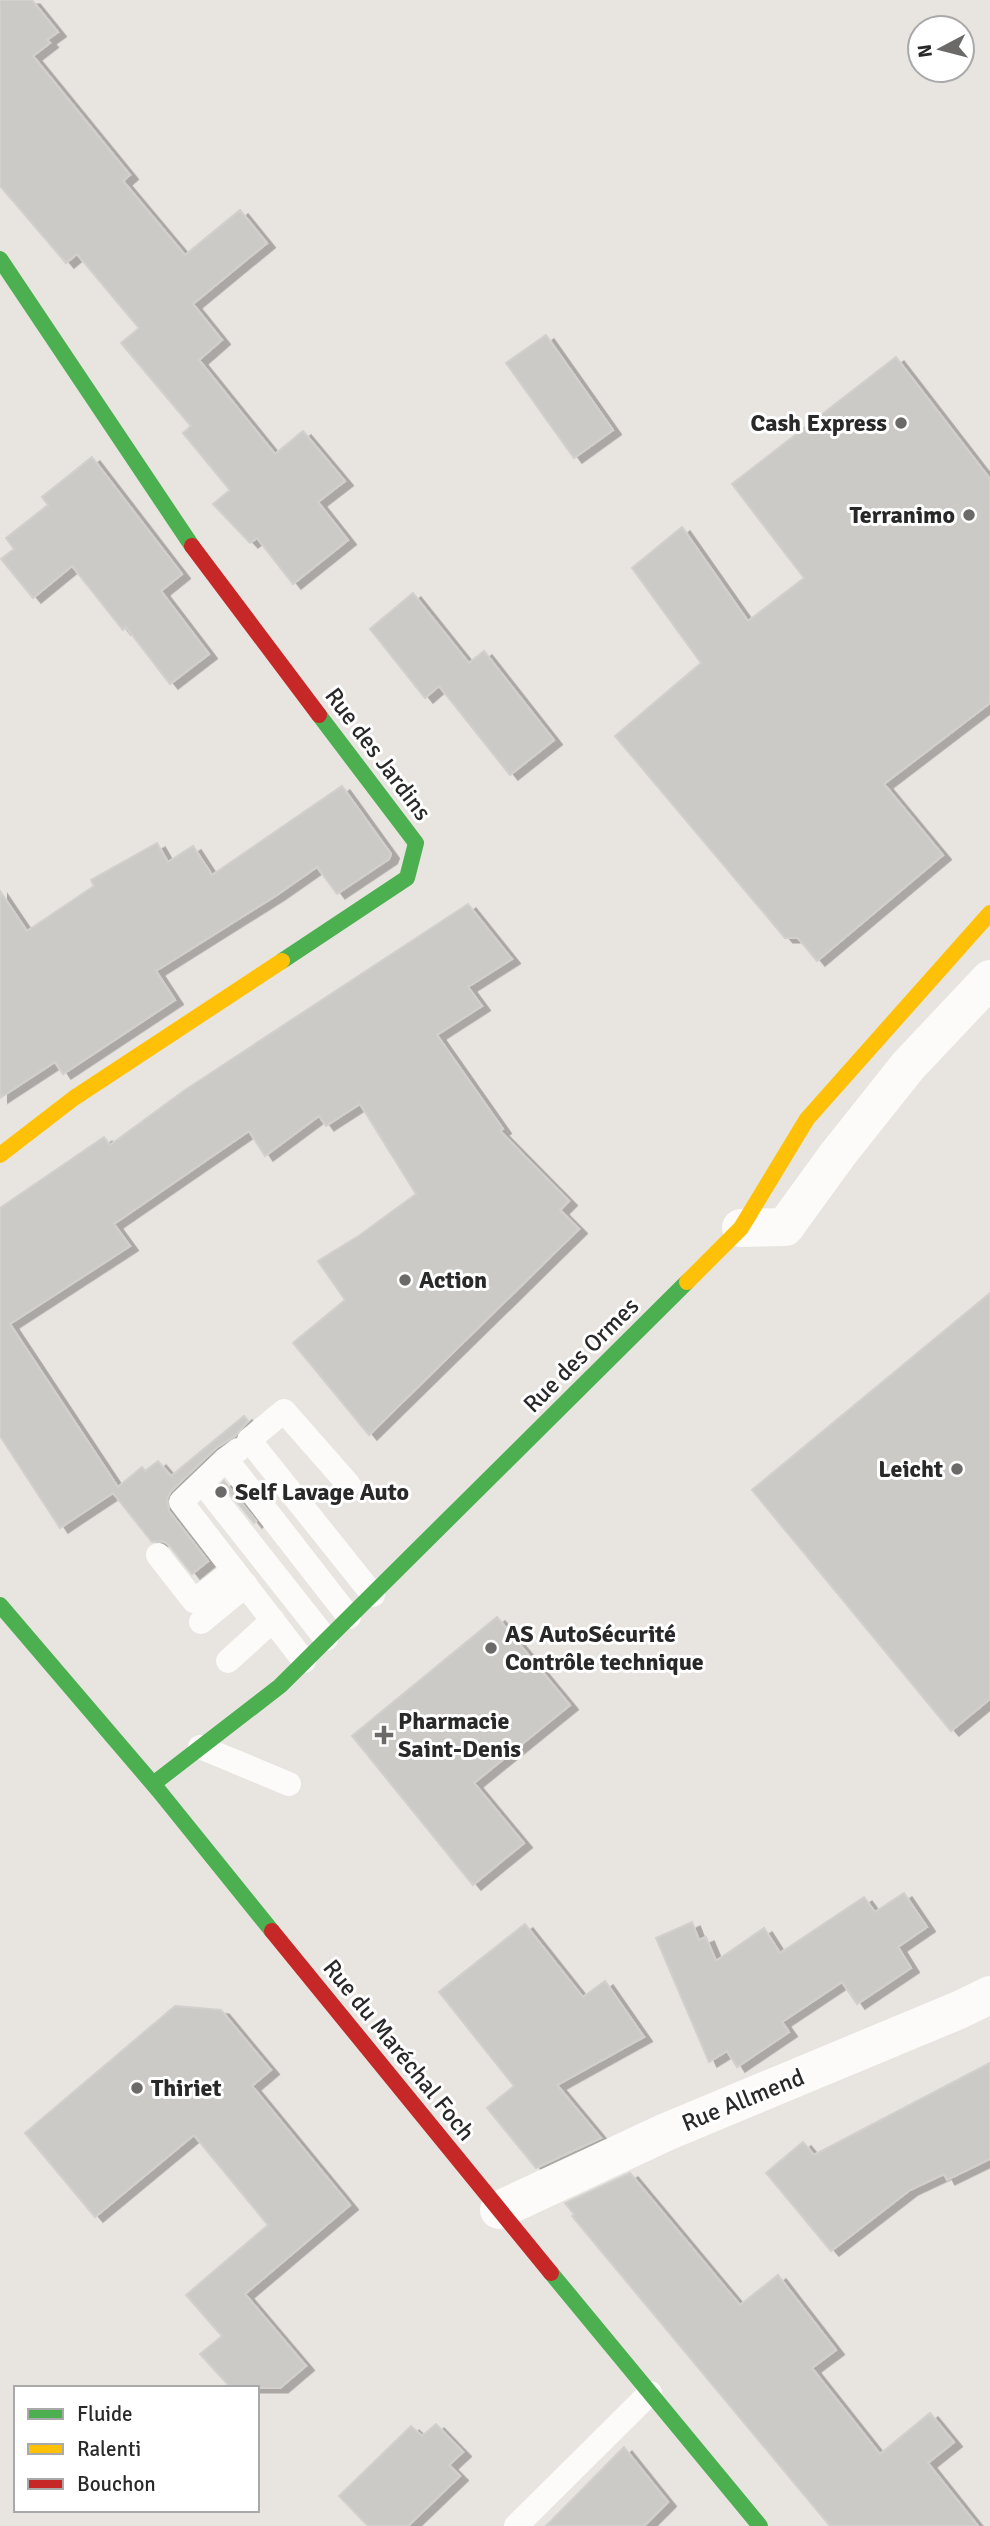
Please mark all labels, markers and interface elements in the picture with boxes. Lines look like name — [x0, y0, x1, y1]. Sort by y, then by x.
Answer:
north arrow — [906, 14, 976, 84]
text: N — [912, 43, 938, 59]
place label: Cash Express — [751, 408, 887, 438]
marker: Cash Express — [893, 415, 909, 431]
place label: Terranimo — [850, 500, 955, 530]
marker: Terranimo — [961, 507, 977, 523]
street label: Rue des Jardins — [318, 682, 438, 826]
place label: Action — [419, 1265, 487, 1295]
marker: Action — [397, 1272, 413, 1288]
street label: Rue des Ormes — [517, 1291, 645, 1419]
place label: Leicht — [878, 1454, 943, 1484]
marker: Leicht — [949, 1461, 965, 1477]
place label: Self Lavage Auto — [235, 1477, 409, 1507]
marker: Self Lavage Auto — [213, 1484, 229, 1500]
place label: AS AutoSécurité Contrôle technique — [505, 1619, 704, 1677]
marker: AS AutoSécurité Contrôle technique — [483, 1640, 499, 1656]
place label: Pharmacie Saint-Denis — [398, 1706, 521, 1764]
marker: Pharmacie Saint-Denis — [376, 1727, 392, 1743]
street label: Rue du Maréchal Foch — [317, 1953, 481, 2147]
street label: Rue Allmend — [677, 2062, 809, 2138]
place label: Thiriet — [151, 2073, 221, 2103]
marker: Thiriet — [129, 2080, 145, 2096]
legend — [14, 2386, 259, 2512]
text: Fluide — [77, 2401, 133, 2427]
text: Ralenti — [77, 2436, 141, 2462]
text: Bouchon — [77, 2471, 156, 2497]

